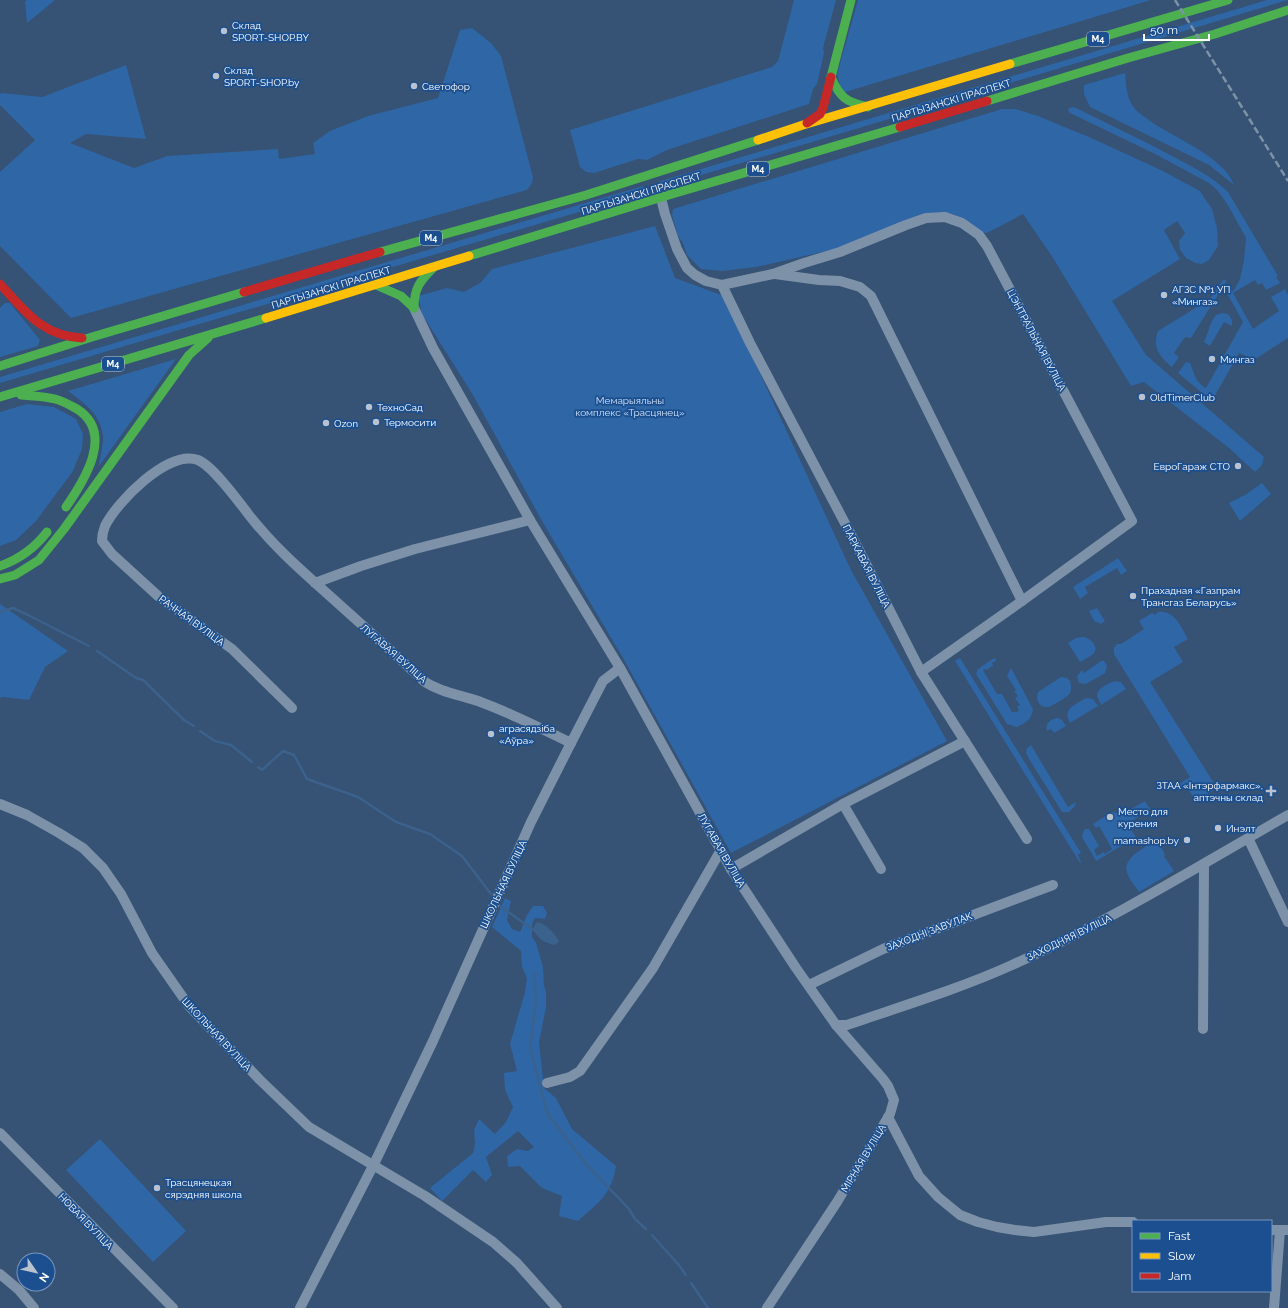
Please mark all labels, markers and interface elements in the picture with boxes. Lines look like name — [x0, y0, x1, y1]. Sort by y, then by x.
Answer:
scale bar — [1144, 16, 1209, 42]
place label: Склад SPORT-SHOP.BY — [232, 20, 309, 43]
text: 50 m — [1150, 23, 1178, 37]
marker: Склад SPORT-SHOP.BY — [219, 26, 229, 36]
road number: М4 — [1087, 32, 1109, 46]
place label: Склад SPORT-SHOP.by — [224, 65, 300, 88]
marker: Склад SPORT-SHOP.by — [211, 71, 221, 81]
street label: ПАРТЫЗАНСКІ ПРАСПЕКТ — [890, 77, 1012, 124]
marker: Светофор — [409, 81, 419, 91]
place label: Светофор — [422, 81, 470, 92]
road number: М4 — [747, 162, 769, 176]
street label: ПАРТЫЗАНСКІ ПРАСПЕКТ — [580, 170, 702, 217]
road number: М4 — [420, 231, 442, 245]
street label: ПАРТЫЗАНСКІ ПРАСПЕКТ — [270, 264, 392, 311]
place label: АГЗС №1 УП «Мингаз» — [1172, 284, 1230, 307]
street label: ЦЭНТРАЛЬНАЯ ВУЛІЦА — [1005, 288, 1068, 393]
marker: АГЗС №1 УП «Мингаз» — [1159, 290, 1169, 300]
marker: Мингаз — [1207, 354, 1217, 364]
place label: Мингаз — [1220, 354, 1255, 365]
road number: М4 — [102, 357, 124, 371]
marker: OldTimerClub — [1137, 392, 1147, 402]
place label: OldTimerClub — [1150, 392, 1215, 403]
park label: Мемарыяльны комплекс «Трасцянец» — [575, 395, 685, 418]
marker: ТехноСад — [364, 402, 374, 412]
place label: ТехноСад — [377, 402, 423, 413]
marker: Термосити — [371, 417, 381, 427]
place label: Термосити — [384, 417, 436, 428]
marker: Ozon — [321, 418, 331, 428]
place label: Ozon — [334, 418, 358, 429]
place label: ЕвроГараж СТО — [1154, 461, 1230, 472]
marker: ЕвроГараж СТО — [1233, 461, 1243, 471]
street label: ПАРКАВАЯ ВУЛІЦА — [841, 523, 892, 610]
place label: Прахадная «Газпрам Трансгаз Беларусь» — [1141, 585, 1240, 608]
marker: Прахадная «Газпрам Трансгаз Беларусь» — [1128, 591, 1138, 601]
street label: РАЧНАЯ ВУЛІЦА — [157, 593, 227, 648]
street label: ЛУГАВАЯ ВУЛІЦА — [358, 622, 429, 685]
place label: аграсядзіба «Аўра» — [499, 723, 555, 746]
marker: аграсядзіба «Аўра» — [486, 729, 496, 739]
place label: ЗТАА «Інтэрфармакс», аптэчны склад — [1156, 780, 1263, 803]
marker: ЗТАА «Інтэрфармакс», аптэчны склад — [1266, 786, 1276, 796]
place label: Место для курения — [1118, 806, 1168, 829]
street label: ЛУГАВАЯ ВУЛІЦА — [696, 811, 747, 890]
marker: Место для курения — [1105, 812, 1115, 822]
marker: Инэлт — [1213, 823, 1223, 833]
place label: Инэлт — [1226, 823, 1256, 834]
place label: mamashop.by — [1114, 835, 1180, 846]
marker: mamashop.by — [1182, 835, 1192, 845]
street label: ШКОЛЬНАЯ ВУЛІЦА — [478, 838, 529, 930]
street label: ЗАХОДНІ ЗАВУЛАК — [885, 910, 974, 953]
street label: ЗАХОДНЯЯ ВУЛІЦА — [1025, 912, 1114, 963]
street label: ШКОЛЬНАЯ ВУЛІЦА — [180, 995, 254, 1073]
street label: МІРНАЯ ВУЛІЦА — [839, 1122, 888, 1194]
place label: Трасцянецкая сярэдняя школа — [165, 1177, 242, 1200]
marker: Трасцянецкая сярэдняя школа — [152, 1183, 162, 1193]
street label: НОВАЯ ВУЛІЦА — [56, 1191, 115, 1252]
legend — [1132, 1220, 1272, 1292]
text: Fast — [1168, 1229, 1191, 1243]
text: Slow — [1168, 1249, 1195, 1263]
north arrow — [16, 1252, 56, 1292]
text: Jam — [1168, 1269, 1191, 1283]
text: N — [36, 1270, 52, 1284]

